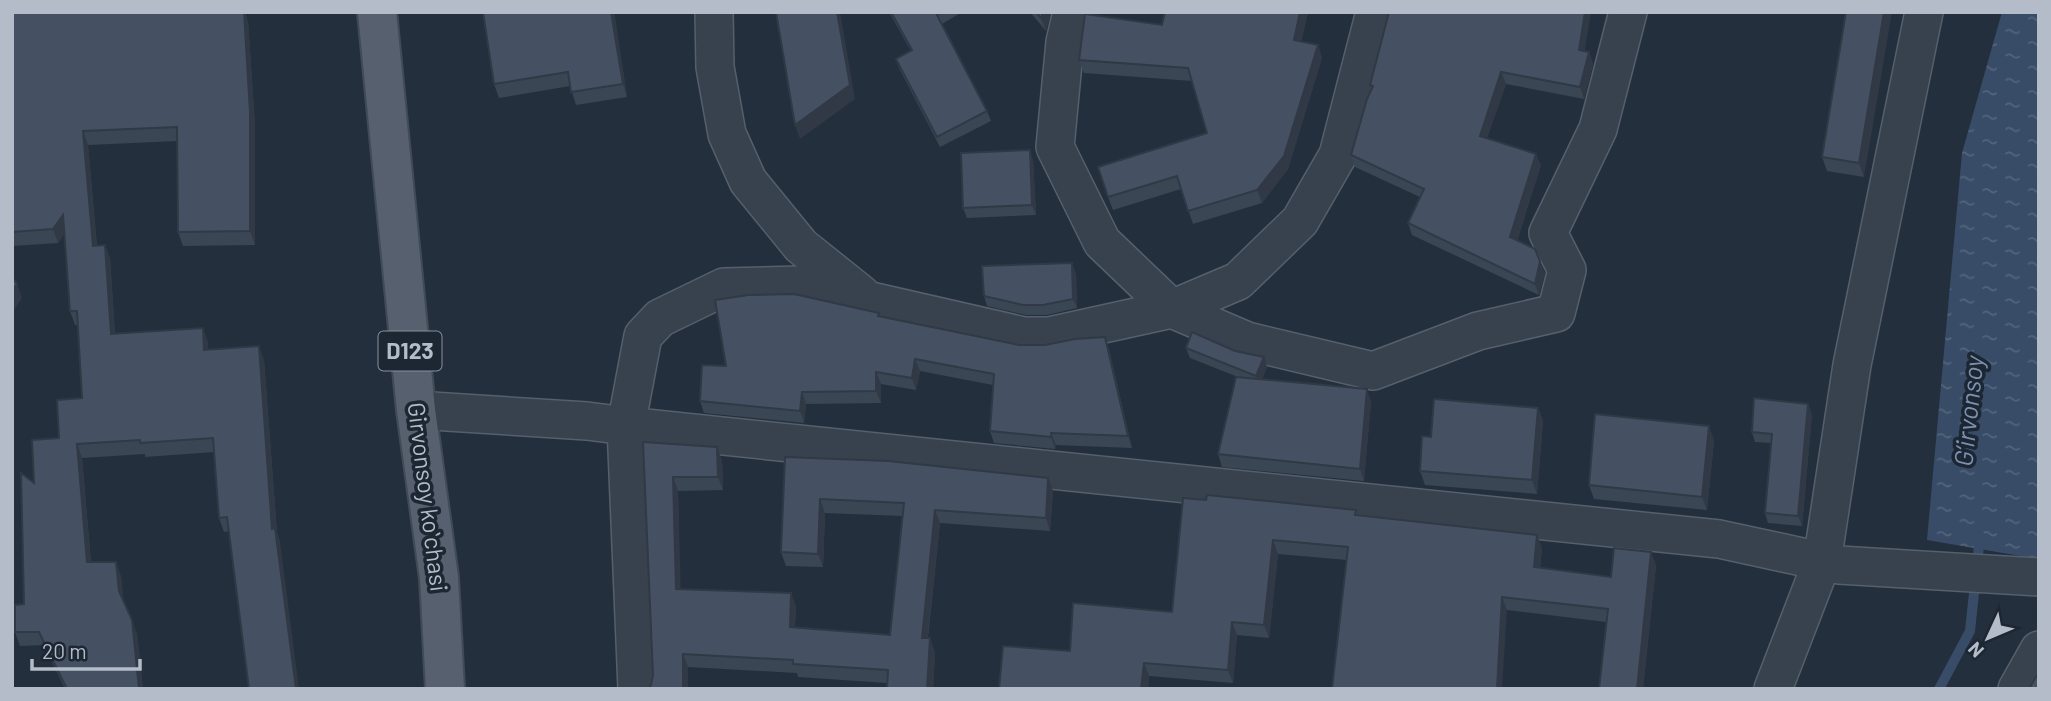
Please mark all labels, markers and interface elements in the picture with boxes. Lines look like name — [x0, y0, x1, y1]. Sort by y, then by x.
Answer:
road number: D123 — [378, 332, 442, 370]
water label: G‘irvonsoy — [1946, 353, 1989, 468]
street label: Girvonsoy koʻchasi — [402, 400, 454, 593]
north arrow — [1953, 603, 2023, 673]
scale bar — [32, 628, 140, 672]
text: 20 m — [42, 638, 87, 663]
text: N — [1963, 638, 1988, 663]

